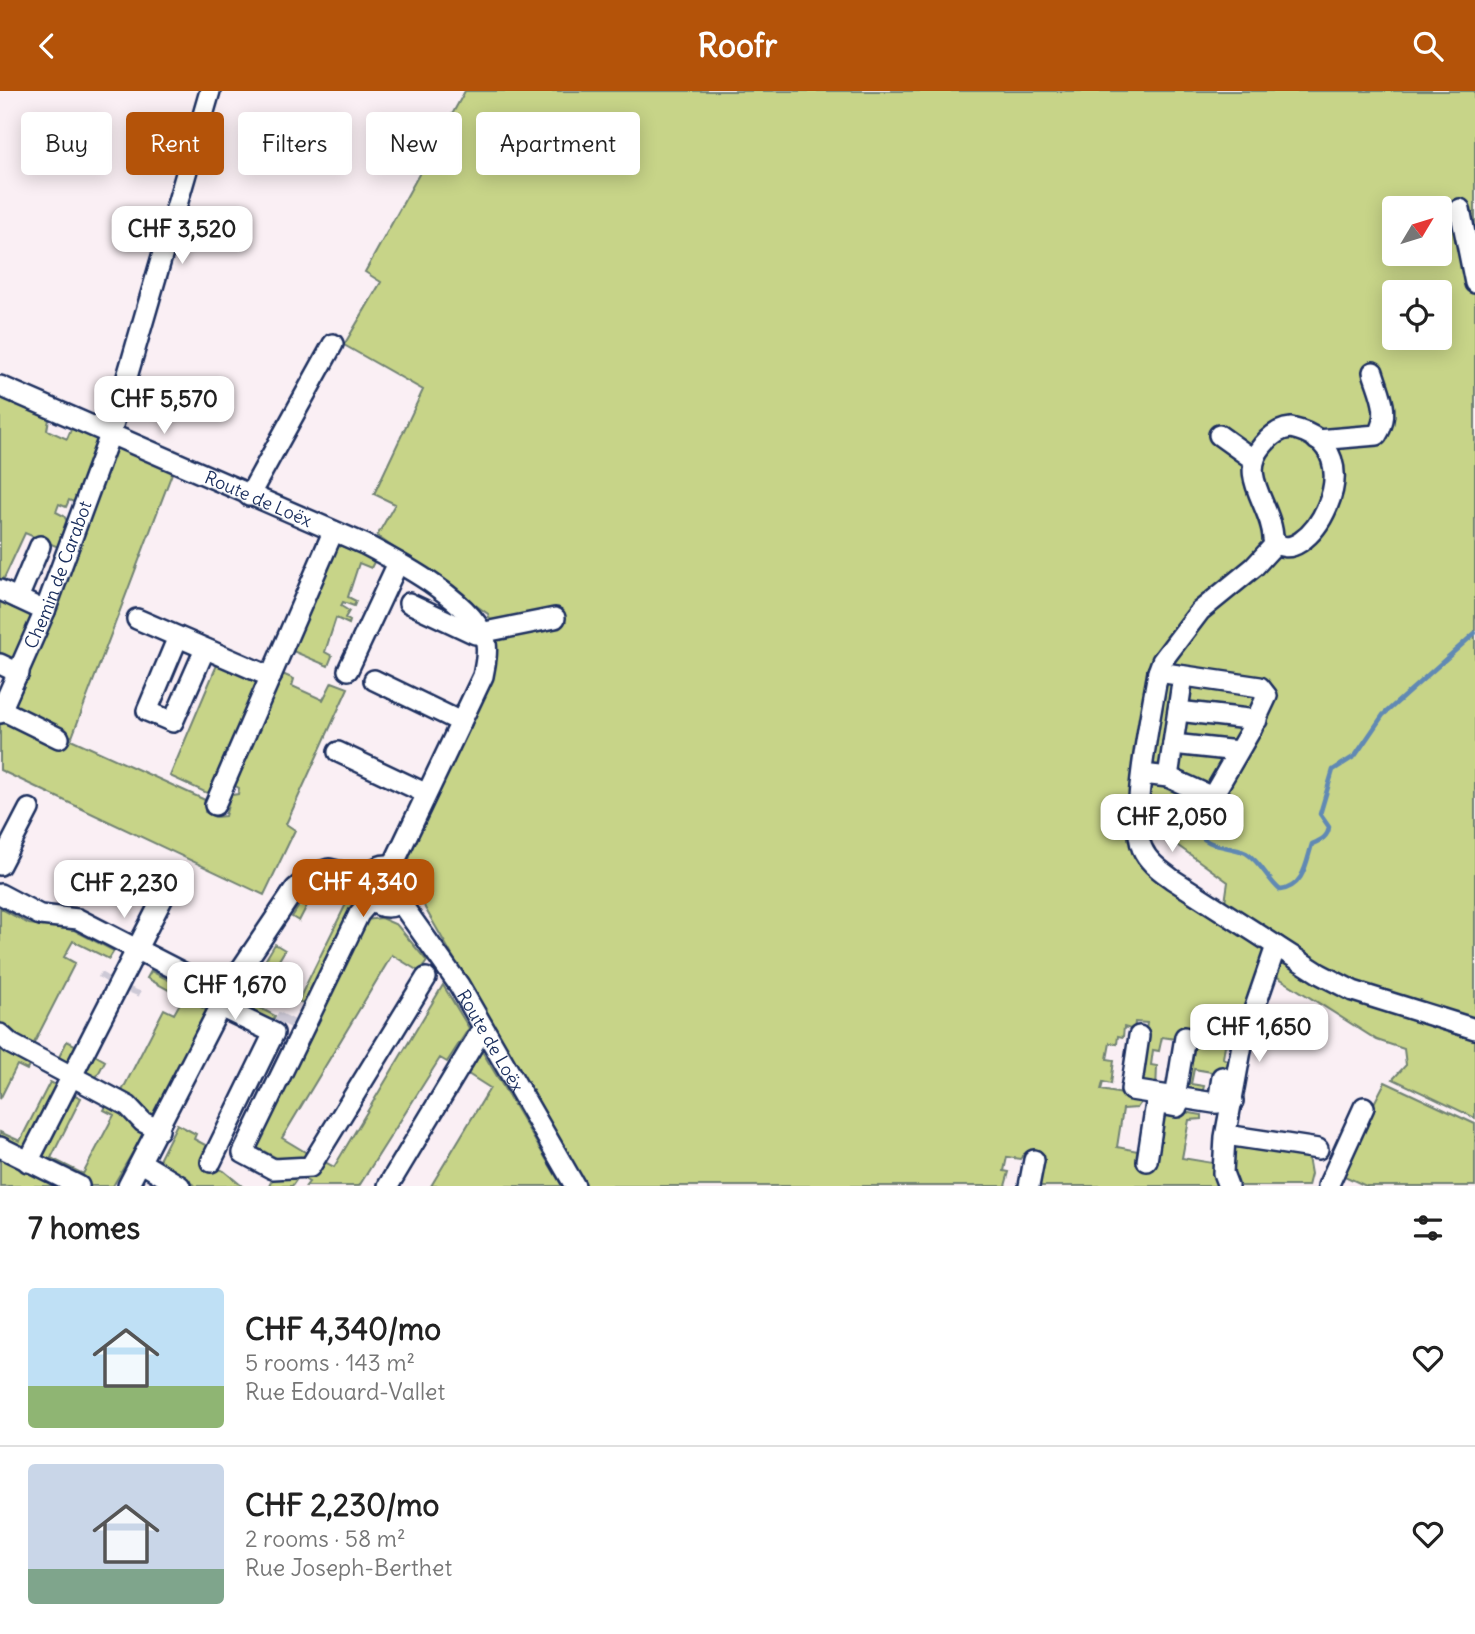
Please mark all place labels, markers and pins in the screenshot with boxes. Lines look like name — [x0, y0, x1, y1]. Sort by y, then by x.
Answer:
pin: CHF 3,520 — [102, 207, 262, 266]
pin: CHF 5,570 — [84, 377, 244, 436]
pin: CHF 2,050 — [1092, 795, 1252, 854]
pin: CHF 4,340 — [283, 859, 443, 919]
pin: CHF 2,230 — [44, 861, 204, 920]
pin: CHF 1,670 — [155, 963, 315, 1022]
pin: CHF 1,650 — [1179, 1005, 1339, 1064]

